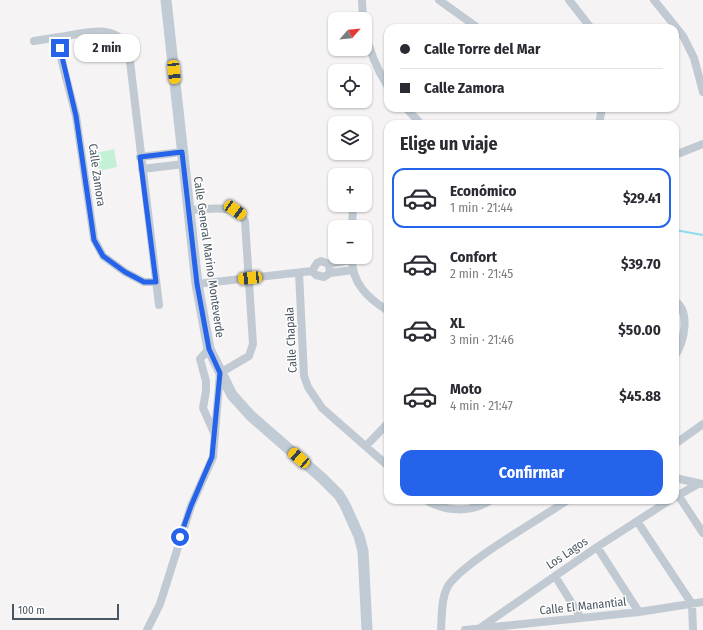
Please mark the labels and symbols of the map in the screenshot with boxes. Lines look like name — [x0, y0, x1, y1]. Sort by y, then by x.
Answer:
north arrow — [328, 12, 372, 56]
callout: 2 min — [74, 34, 140, 62]
route end — [51, 39, 69, 57]
car — [167, 59, 181, 85]
street label: Calle Zamora — [86, 143, 108, 207]
street label: Calle General Marino Monteverde — [191, 175, 227, 339]
car — [222, 198, 248, 222]
car — [237, 271, 263, 285]
street label: Calle Chapala — [282, 307, 300, 373]
car — [286, 446, 312, 470]
route start — [171, 528, 189, 546]
street label: Los Lagos — [544, 534, 590, 572]
street label: Calle El Manantial — [539, 594, 627, 618]
scale bar — [12, 602, 119, 621]

